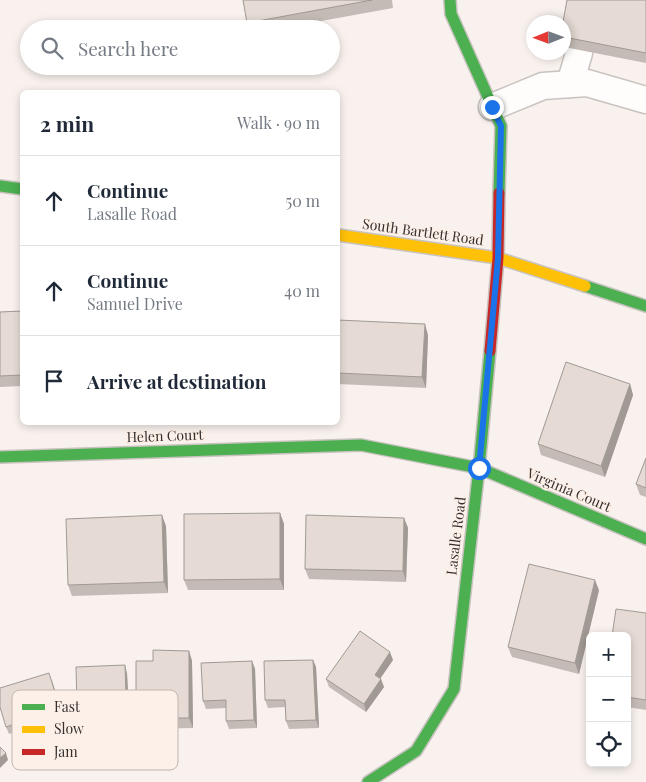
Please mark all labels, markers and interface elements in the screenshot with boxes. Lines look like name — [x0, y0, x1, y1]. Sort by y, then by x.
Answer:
north arrow — [526, 15, 571, 60]
search box — [20, 20, 340, 75]
icon: search — [38, 34, 66, 62]
text: Search here — [78, 35, 178, 61]
route end — [481, 96, 504, 119]
text: 2 min — [40, 109, 94, 137]
text: Walk · 90 m — [237, 112, 320, 133]
text: Continue — [87, 177, 168, 203]
icon: ahead — [40, 187, 68, 215]
text: 50 m — [286, 190, 320, 211]
text: Lasalle Road — [87, 203, 177, 224]
street label: South Bartlett Road — [361, 214, 485, 249]
text: Continue — [87, 267, 168, 293]
icon: ahead — [40, 277, 68, 305]
text: 40 m — [284, 280, 320, 301]
text: Samuel Drive — [87, 293, 183, 314]
icon: arrive — [40, 367, 68, 395]
text: Arrive at destination — [87, 368, 267, 394]
street label: Helen Court — [126, 425, 205, 446]
route start — [468, 457, 491, 480]
street label: Virginia Court — [523, 463, 615, 516]
street label: Lasalle Road — [441, 496, 470, 576]
map controls — [586, 632, 631, 767]
button: + — [586, 632, 631, 677]
button: − — [586, 677, 631, 722]
legend — [12, 690, 178, 770]
text: Fast — [54, 697, 81, 716]
text: Slow — [54, 719, 84, 738]
button: locate — [586, 722, 631, 767]
text: Jam — [53, 742, 78, 761]

